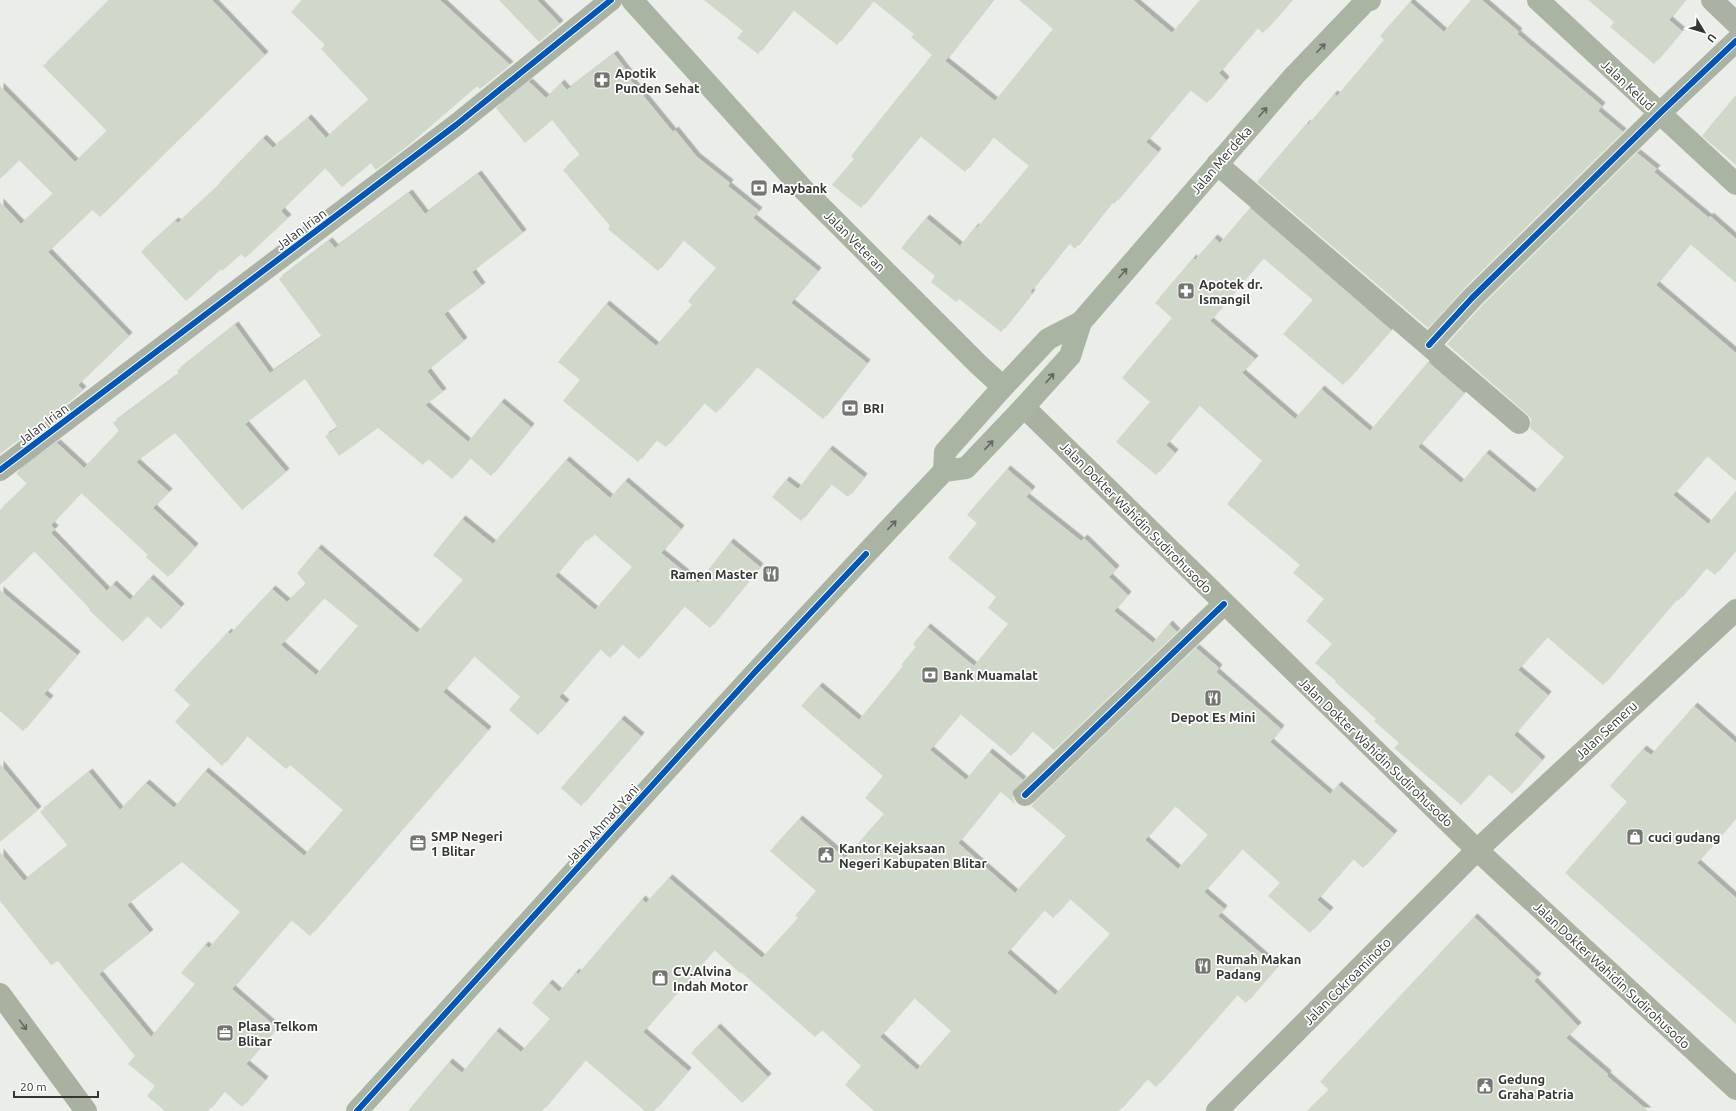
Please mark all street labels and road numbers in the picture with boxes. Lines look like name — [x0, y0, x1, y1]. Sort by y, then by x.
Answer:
street label: Jalan Kelud — [1599, 57, 1657, 113]
street label: Jalan Merdeka — [1188, 123, 1254, 197]
street label: Jalan Irian — [273, 206, 329, 252]
street label: Jalan Veteran — [822, 208, 888, 274]
street label: Jalan Irian — [15, 401, 71, 447]
street label: Jalan Dokter Wahidin Sudirohusodo — [1057, 438, 1215, 596]
street label: Jalan Dokter Wahidin Sudirohusodo — [1296, 675, 1456, 829]
street label: Jalan Semeru — [1573, 698, 1639, 762]
street label: Jalan Ahmad Yani — [563, 781, 641, 867]
street label: Jalan Dokter Wahidin Sudirohusodo — [1531, 899, 1693, 1051]
street label: Jalan Cokroaminoto — [1301, 935, 1393, 1027]

